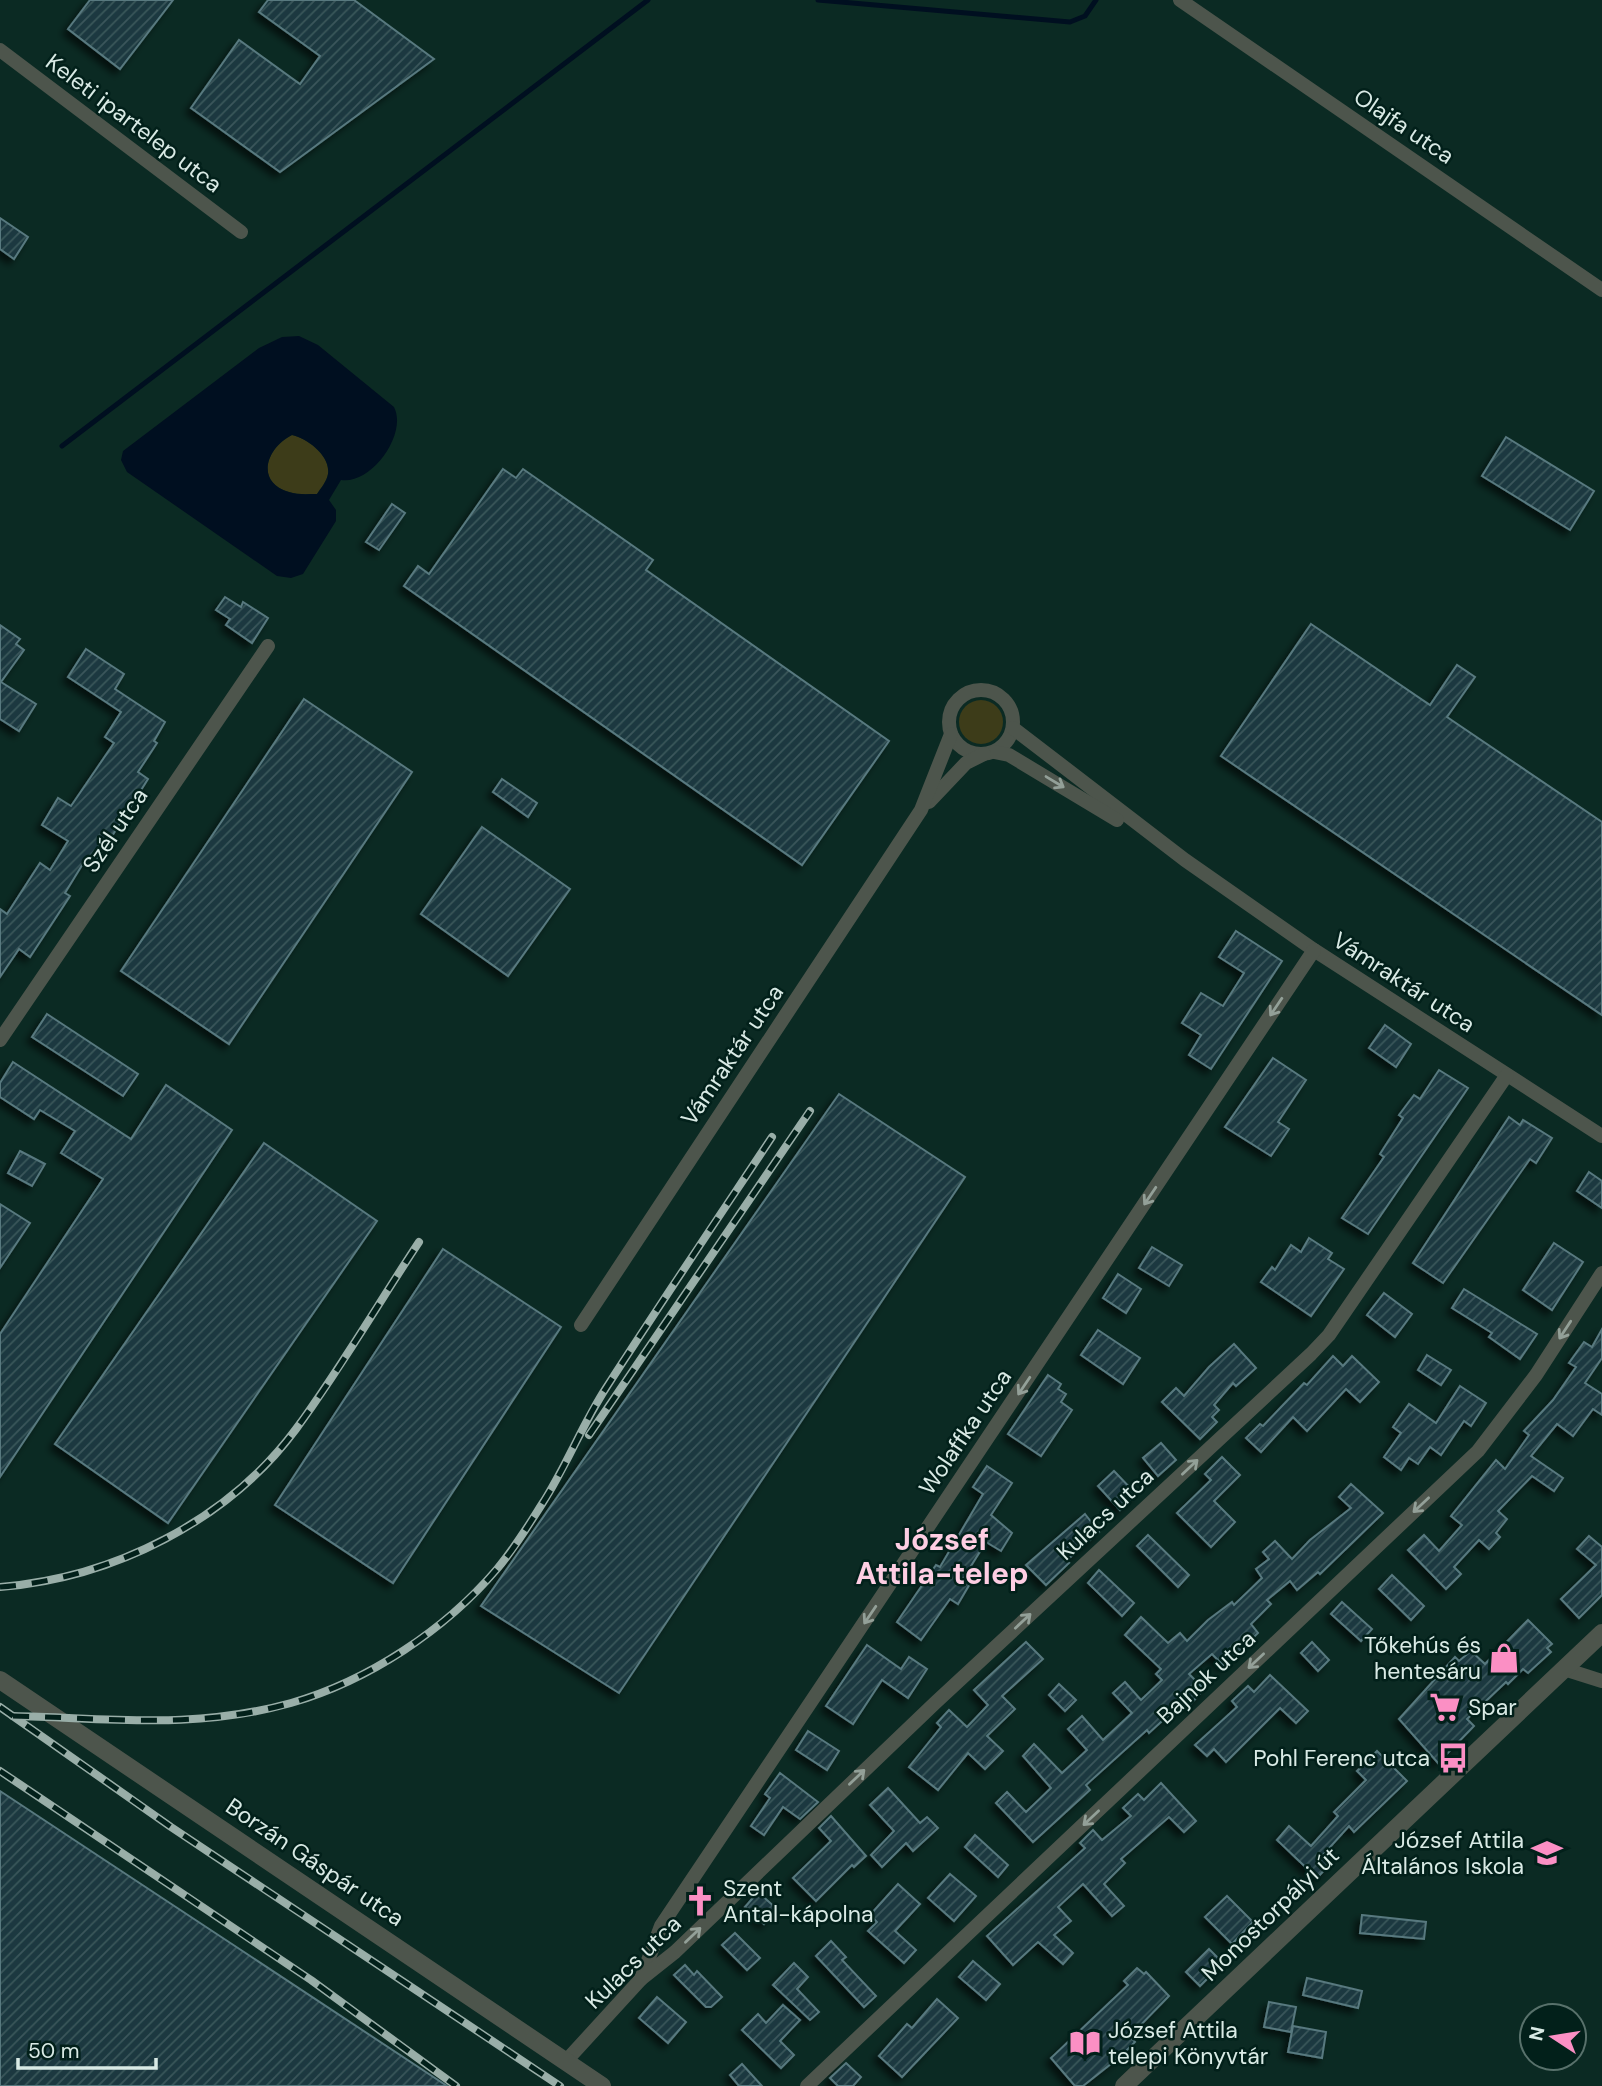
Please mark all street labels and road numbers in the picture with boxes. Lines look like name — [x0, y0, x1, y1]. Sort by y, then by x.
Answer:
street label: Keleti ipartelep utca — [40, 47, 228, 199]
street label: Olajfa utca — [1348, 82, 1460, 170]
street label: Szél utca — [76, 782, 154, 878]
street label: Vámraktár utca — [1327, 925, 1481, 1039]
street label: Vámraktár utca — [674, 979, 790, 1131]
street label: Wolaffka utca — [912, 1363, 1018, 1501]
street label: Kulacs utca — [1050, 1461, 1160, 1567]
street label: Bajnok utca — [1150, 1624, 1262, 1730]
street label: Borzán Gáspár utca — [220, 1791, 410, 1933]
street label: Monostorpályi út — [1195, 1841, 1345, 1987]
street label: Kulacs utca — [579, 1909, 687, 2015]

